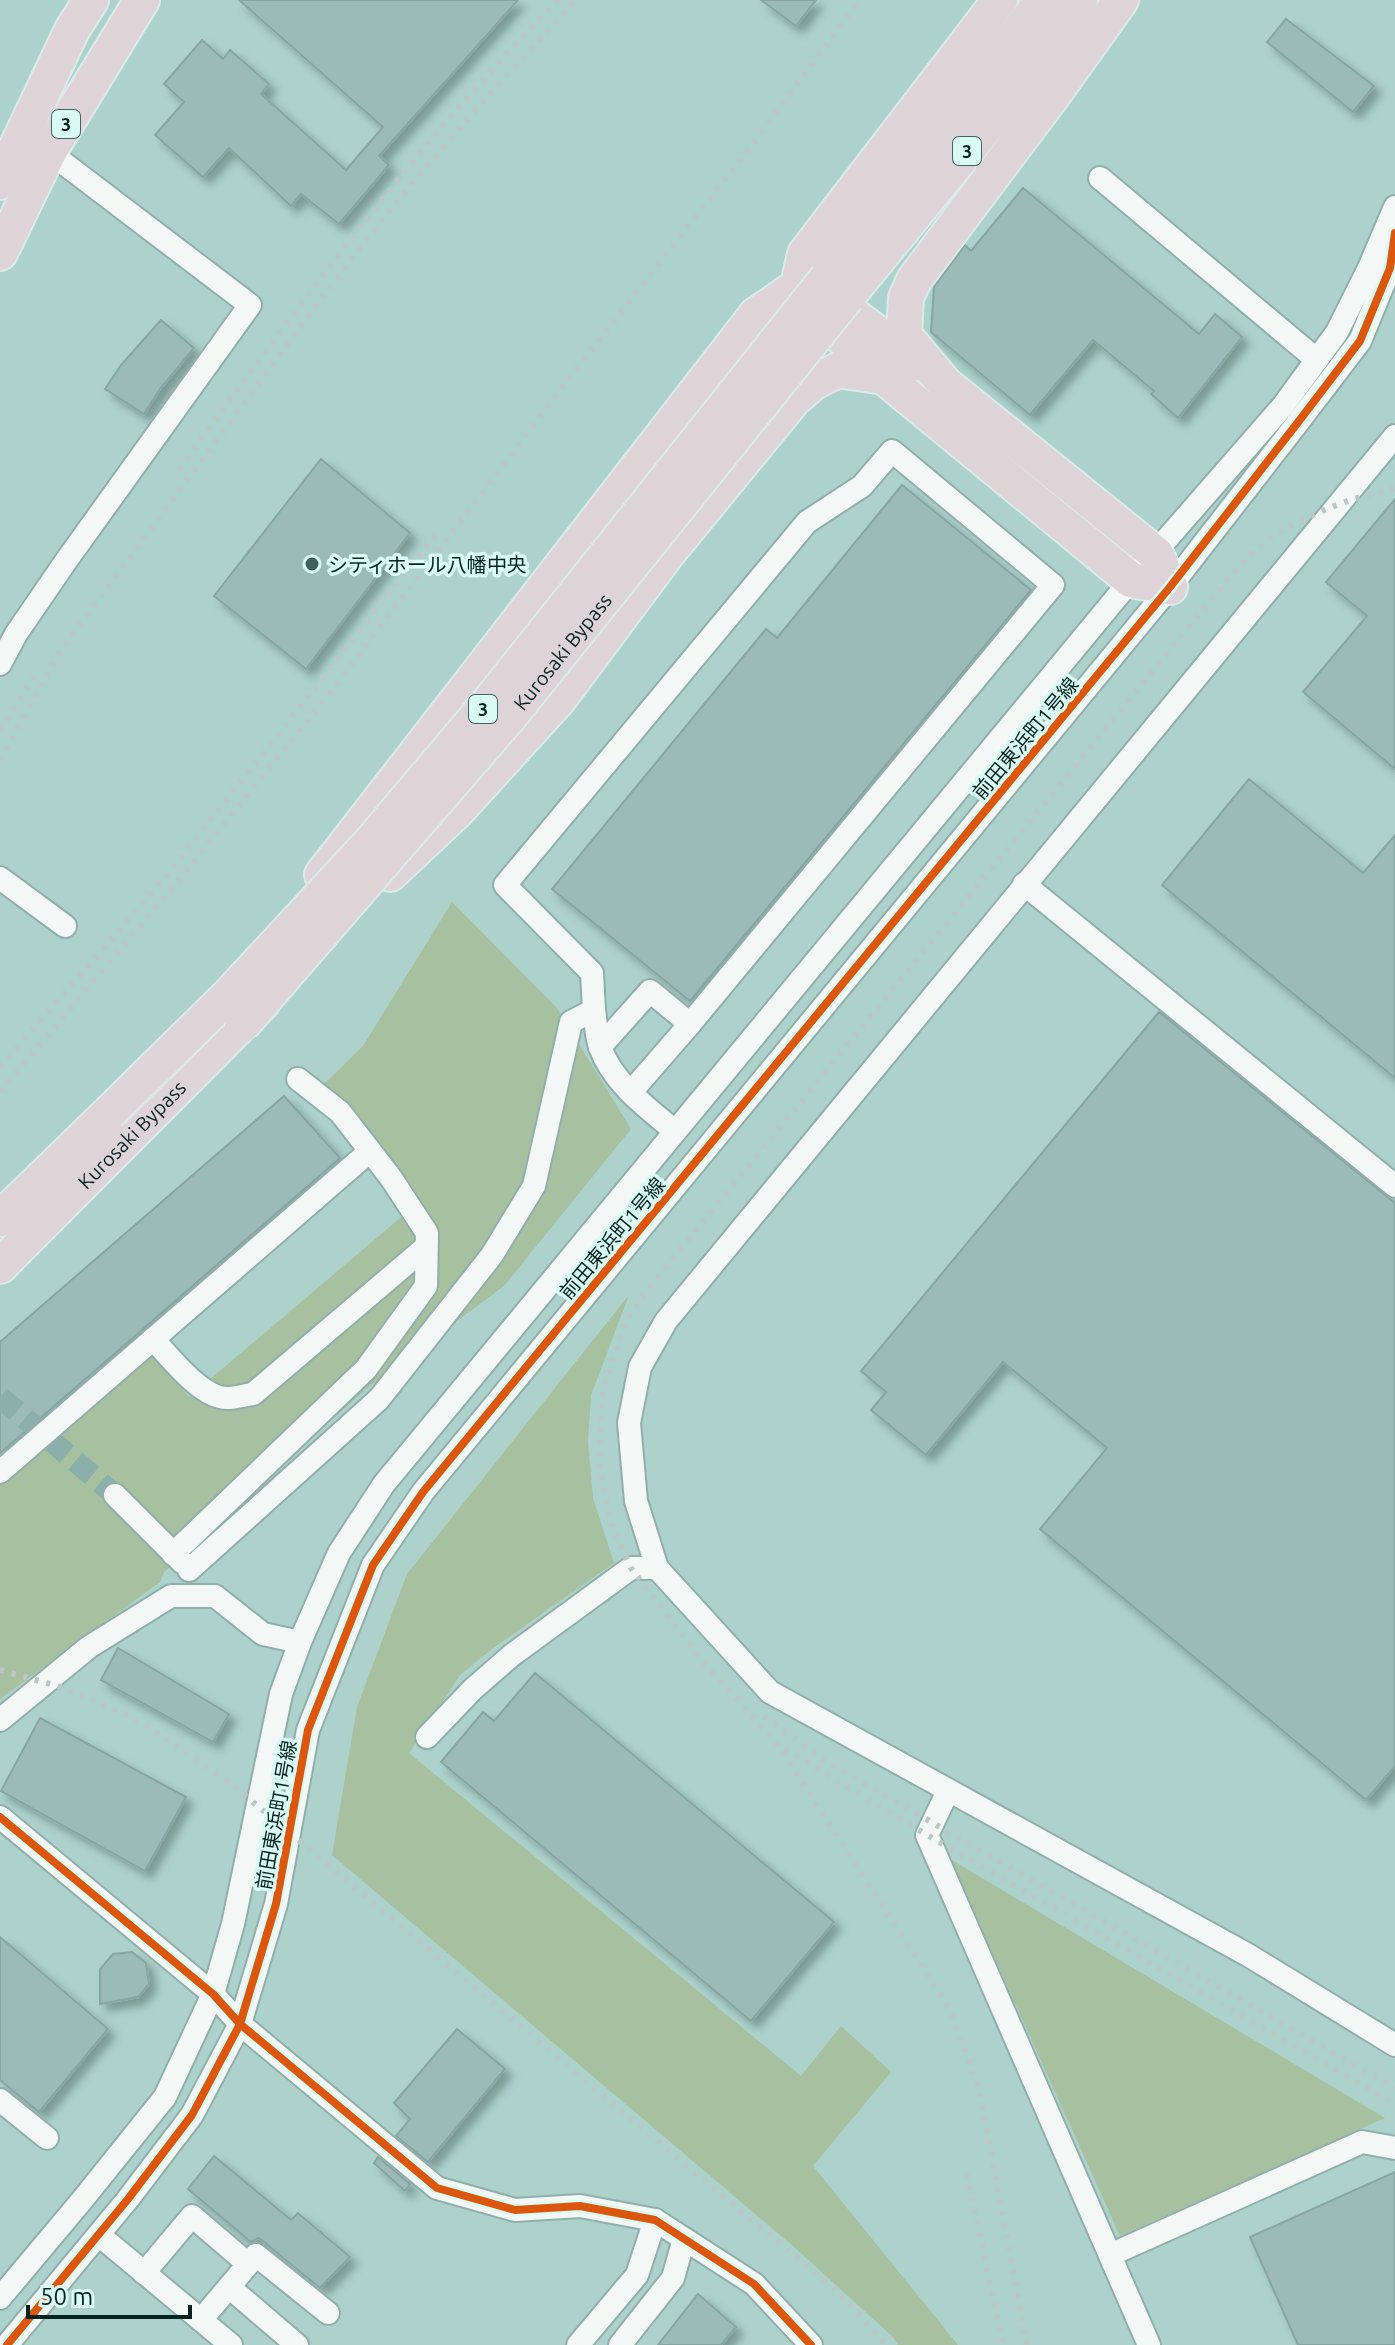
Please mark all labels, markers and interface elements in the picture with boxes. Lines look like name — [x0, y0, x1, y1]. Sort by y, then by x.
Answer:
road number: 3 — [52, 110, 80, 138]
road number: 3 — [953, 137, 981, 165]
place label: シティホール八幡中央 — [328, 553, 527, 576]
marker: シティホール八幡中央 — [303, 555, 321, 573]
street label: Kurosaki Bypass — [508, 588, 616, 714]
street label: 前田東浜町1号線 — [968, 673, 1082, 803]
road number: 3 — [469, 695, 497, 723]
street label: Kurosaki Bypass — [73, 1075, 190, 1193]
street label: 前田東浜町1号線 — [555, 1173, 669, 1303]
street label: 前田東浜町1号線 — [252, 1739, 300, 1891]
scale bar — [28, 2269, 190, 2319]
text: 50 m — [40, 2283, 93, 2310]

